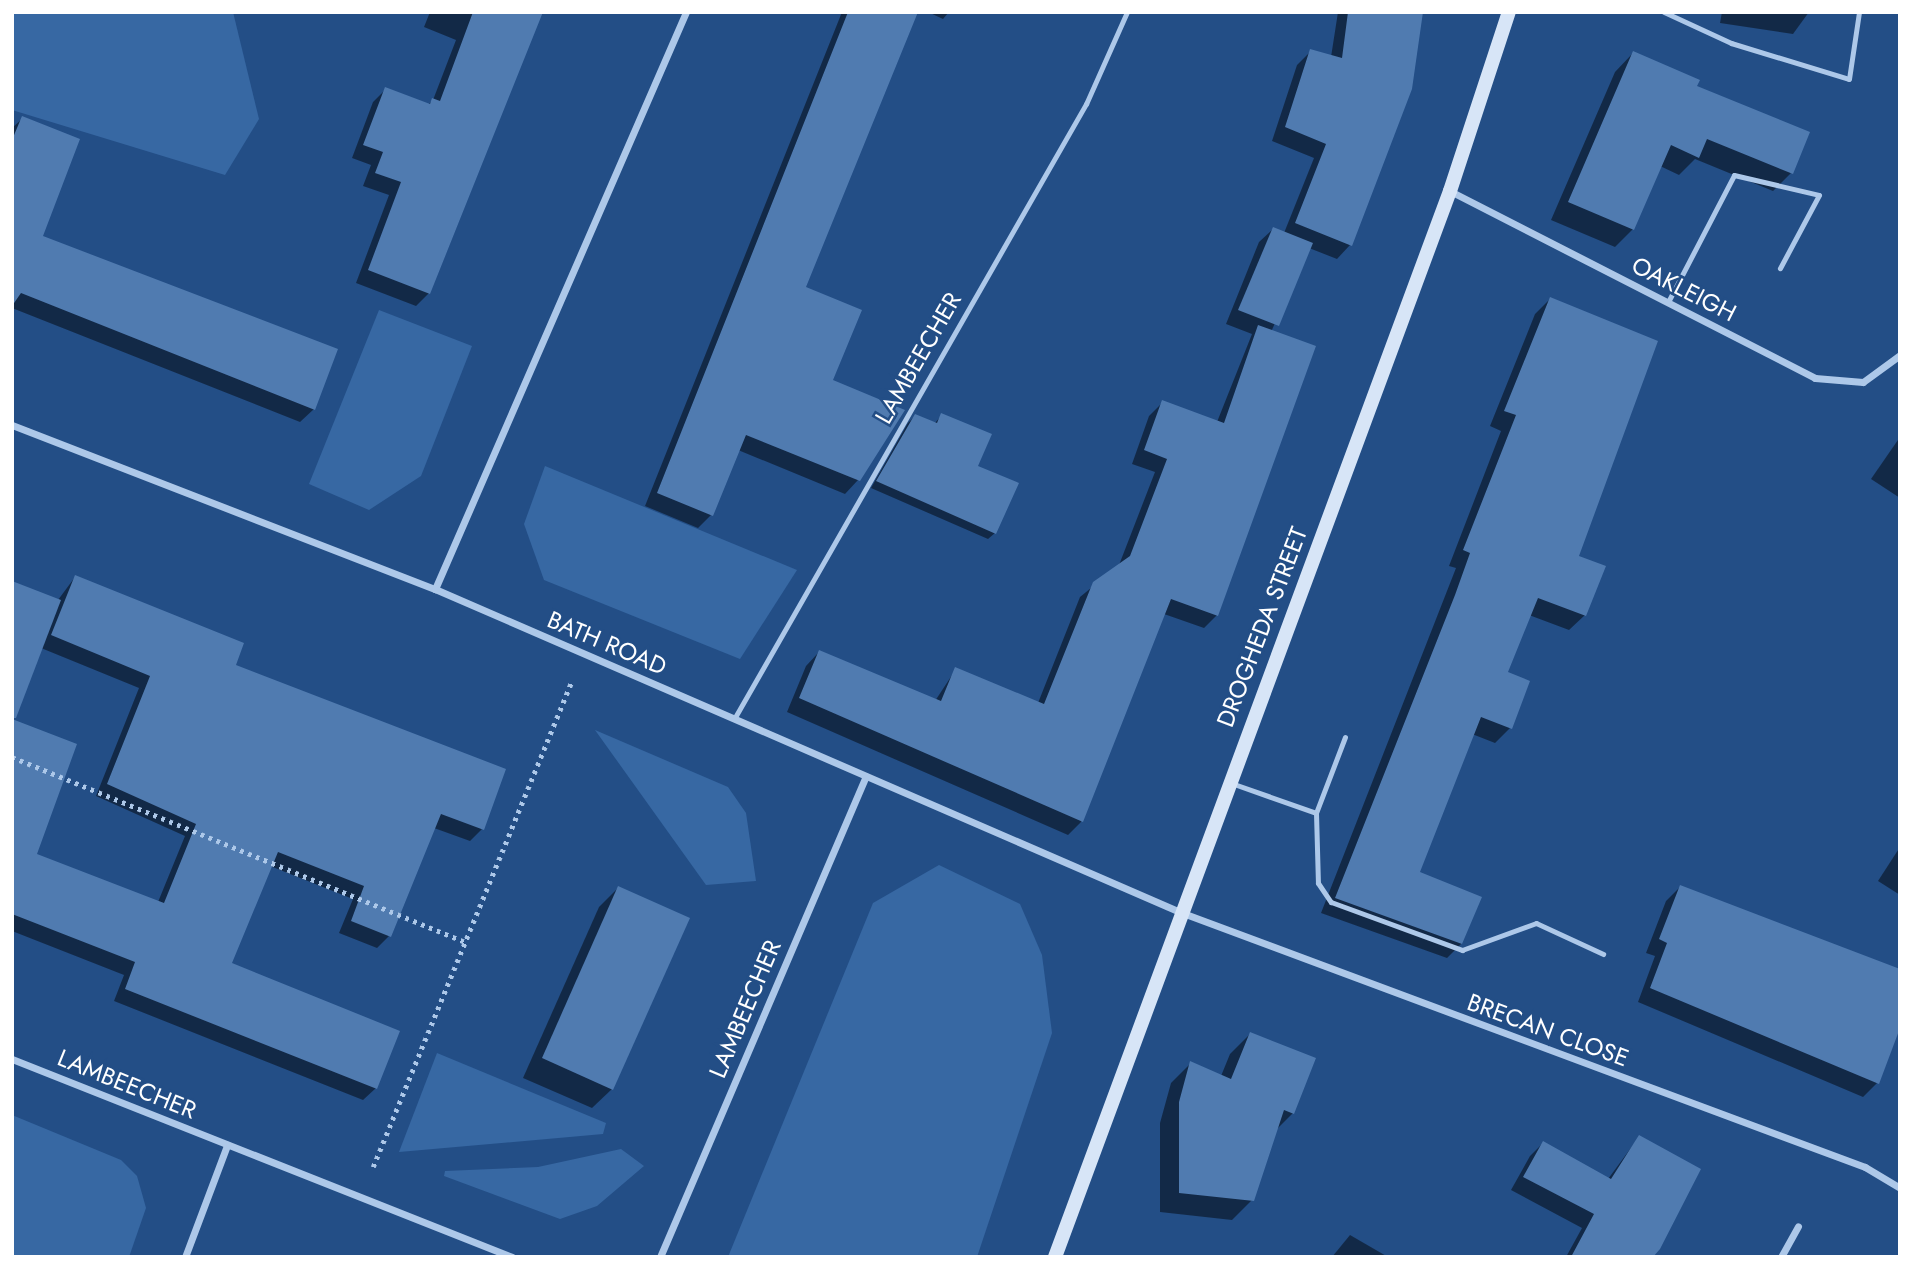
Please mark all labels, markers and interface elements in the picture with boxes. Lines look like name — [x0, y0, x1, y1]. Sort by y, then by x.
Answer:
street label: OAKLEIGH — [1627, 250, 1741, 328]
street label: LAMBEECHER — [869, 287, 967, 429]
street label: DROGHEDA STREET — [1211, 523, 1313, 731]
street label: BATH ROAD — [543, 605, 671, 681]
street label: LAMBEECHER — [703, 936, 787, 1082]
street label: BRECAN CLOSE — [1463, 987, 1633, 1073]
street label: LAMBEECHER — [54, 1043, 200, 1125]

